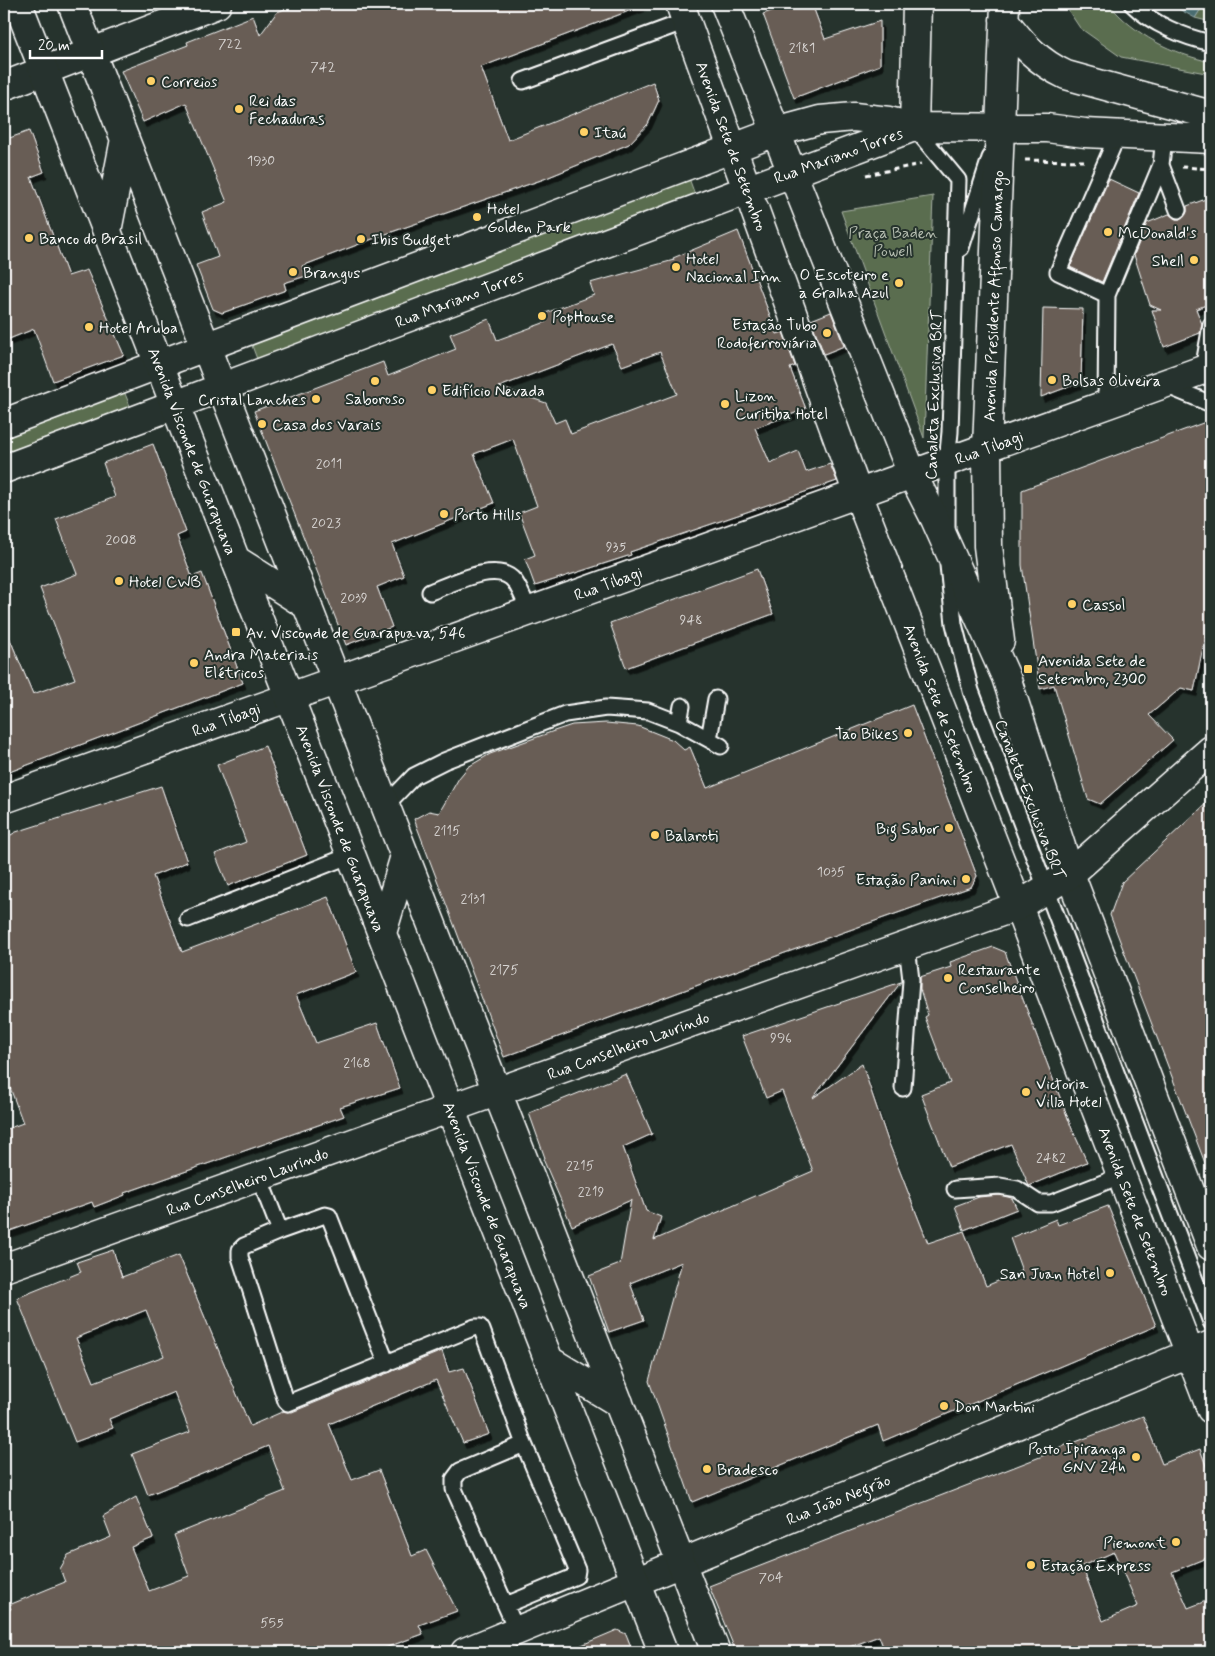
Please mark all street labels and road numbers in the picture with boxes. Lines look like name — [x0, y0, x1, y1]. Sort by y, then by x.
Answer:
street label: Avenida Sete de Setembro — [690, 59, 771, 235]
street label: Rua Mariano Torres — [771, 123, 906, 189]
street label: Avenida Presidente Affonso Camargo — [980, 170, 1011, 422]
street label: Rua Mariano Torres — [392, 265, 527, 334]
street label: Canaleta Exclusiva BRT — [921, 309, 948, 480]
street label: Avenida Visconde de Guarapuava — [142, 345, 241, 558]
street label: Rua Tibagi — [952, 426, 1027, 471]
street label: Rua Tibagi — [571, 562, 646, 607]
street label: Avenida Sete de Setembro — [898, 621, 982, 796]
street label: Rua Tibagi — [189, 698, 264, 743]
street label: Canaleta Exclusiva BRT — [989, 717, 1070, 884]
street label: Avenida Visconde de Guarapuava — [290, 722, 389, 935]
street label: Rua Conselheiro Laurindo — [545, 1007, 713, 1086]
street label: Avenida Visconde de Guarapuava — [437, 1099, 536, 1312]
street label: Avenida Sete de Setembro — [1093, 1124, 1177, 1299]
street label: Rua Conselheiro Laurindo — [164, 1143, 332, 1222]
street label: Rua João Negrão — [783, 1470, 894, 1532]

